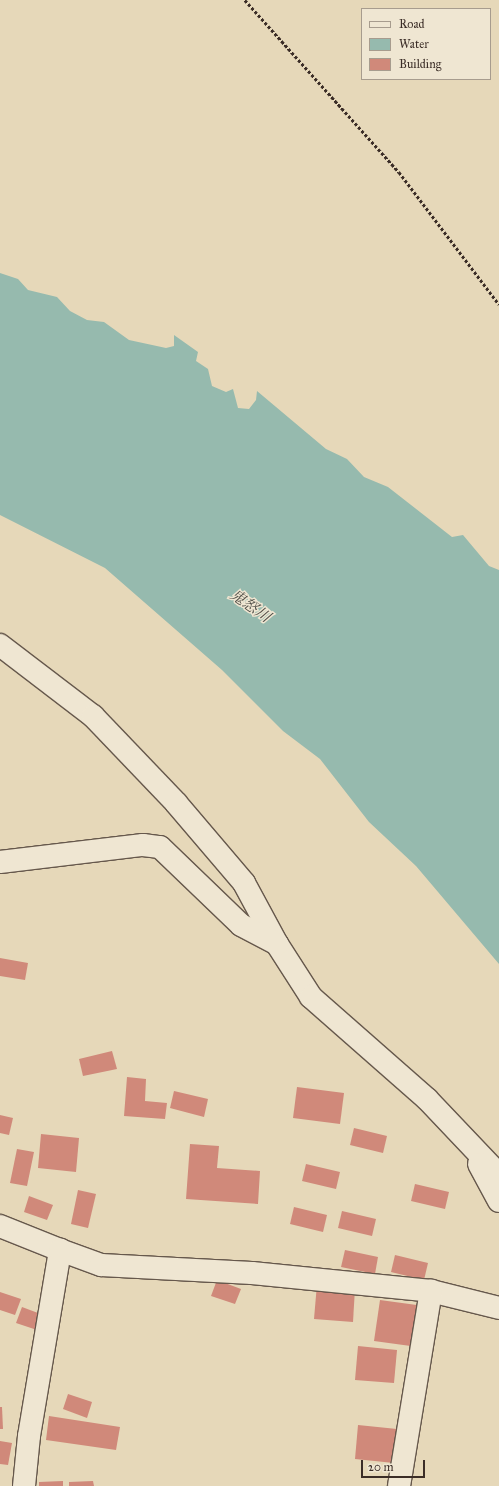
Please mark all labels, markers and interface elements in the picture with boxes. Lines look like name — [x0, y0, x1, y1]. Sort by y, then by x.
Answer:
legend — [361, 8, 491, 80]
text: Road — [399, 17, 425, 31]
text: Water — [399, 37, 429, 51]
text: Building — [399, 57, 441, 71]
water label: 鬼怒川 — [226, 586, 274, 626]
scale bar — [363, 1452, 427, 1478]
text: 20 m — [368, 1460, 394, 1474]

